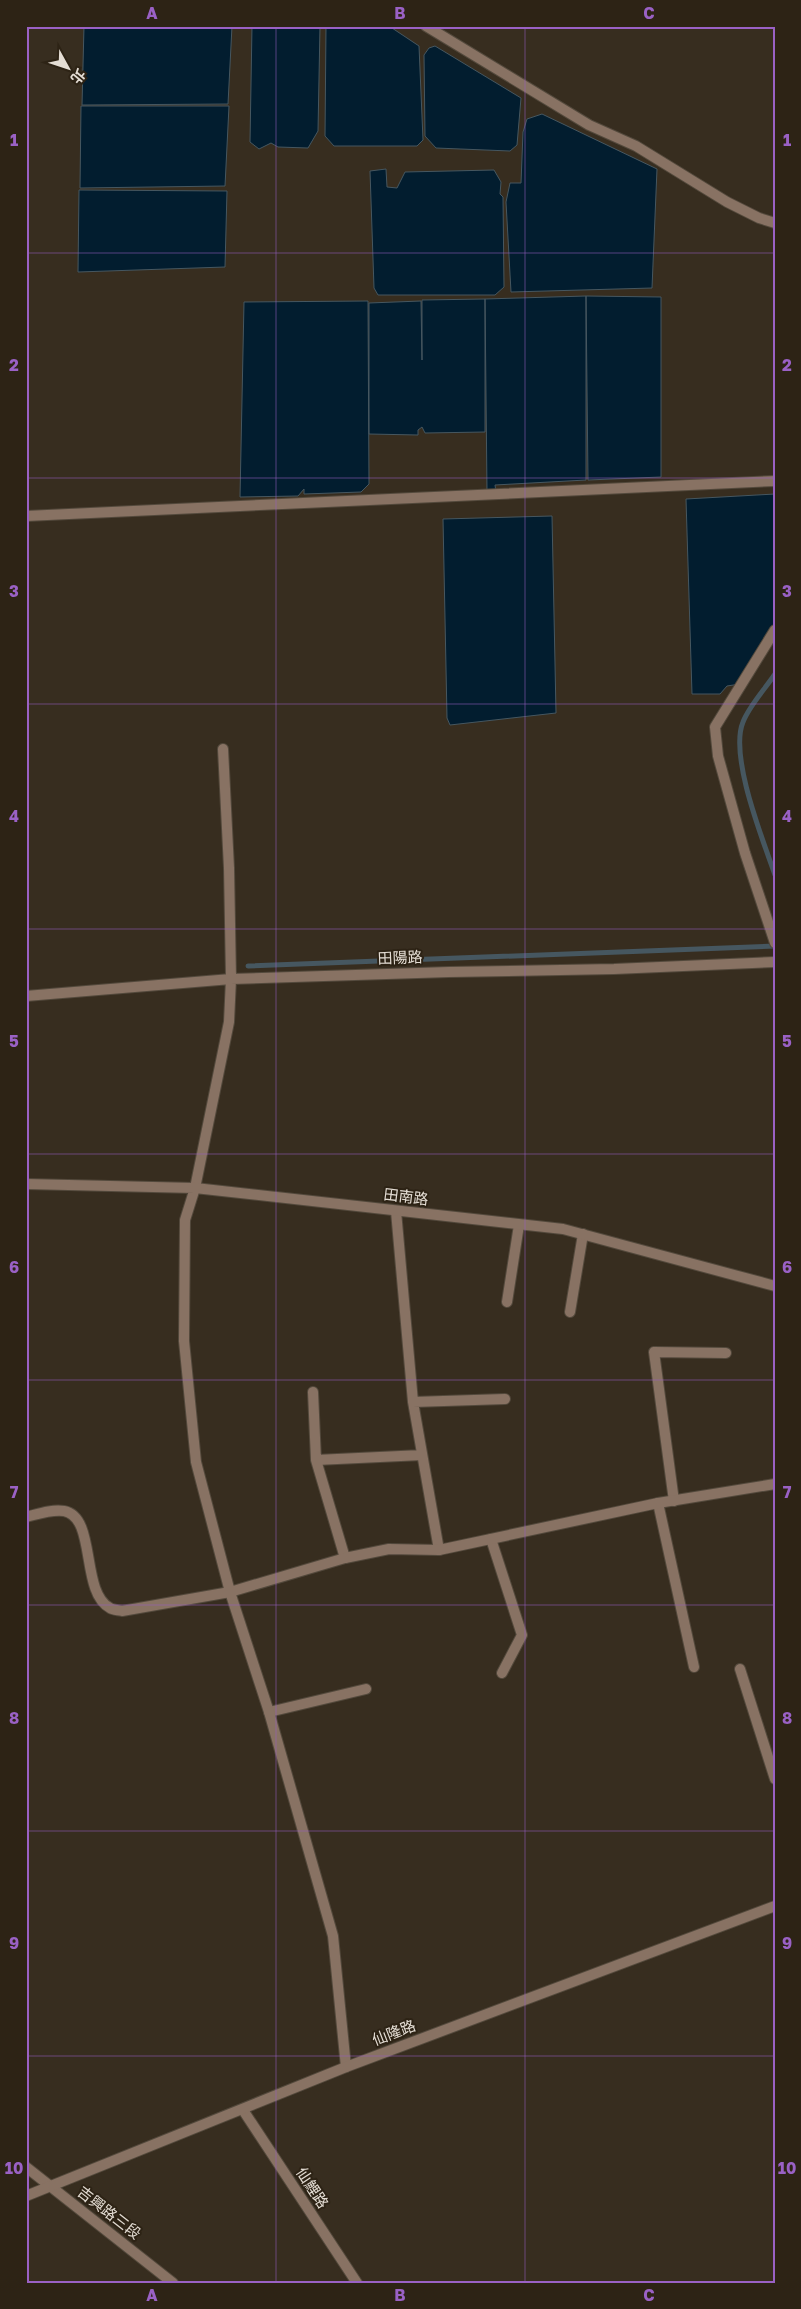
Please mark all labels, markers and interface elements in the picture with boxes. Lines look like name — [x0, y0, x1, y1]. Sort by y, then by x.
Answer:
text: A — [146, 3, 158, 23]
text: B — [394, 3, 406, 23]
text: C — [643, 3, 655, 23]
north arrow — [42, 42, 92, 92]
text: 北 — [67, 66, 89, 88]
text: 1 — [10, 130, 18, 150]
text: 1 — [783, 130, 791, 150]
text: 2 — [9, 355, 19, 375]
text: 2 — [782, 355, 792, 375]
text: 3 — [9, 581, 19, 601]
text: 3 — [782, 581, 792, 601]
text: 4 — [9, 806, 19, 826]
text: 4 — [782, 806, 792, 826]
street label: 田陽路 — [377, 947, 423, 967]
text: 5 — [9, 1031, 19, 1051]
text: 5 — [782, 1031, 792, 1051]
street label: 田南路 — [383, 1184, 430, 1208]
text: 6 — [9, 1257, 19, 1277]
text: 6 — [782, 1257, 792, 1277]
text: 7 — [10, 1482, 19, 1502]
text: 7 — [783, 1482, 792, 1502]
text: 8 — [9, 1708, 19, 1728]
text: 8 — [782, 1708, 792, 1728]
text: 9 — [9, 1933, 19, 1953]
text: 9 — [782, 1933, 792, 1953]
street label: 仙隆路 — [369, 2016, 418, 2049]
text: 10 — [5, 2158, 23, 2178]
text: 10 — [778, 2158, 796, 2178]
street label: 仙鯉路 — [293, 2164, 333, 2211]
street label: 吉興路三段 — [75, 2182, 145, 2242]
text: A — [146, 2285, 158, 2305]
text: B — [394, 2285, 406, 2305]
text: C — [643, 2285, 655, 2305]

